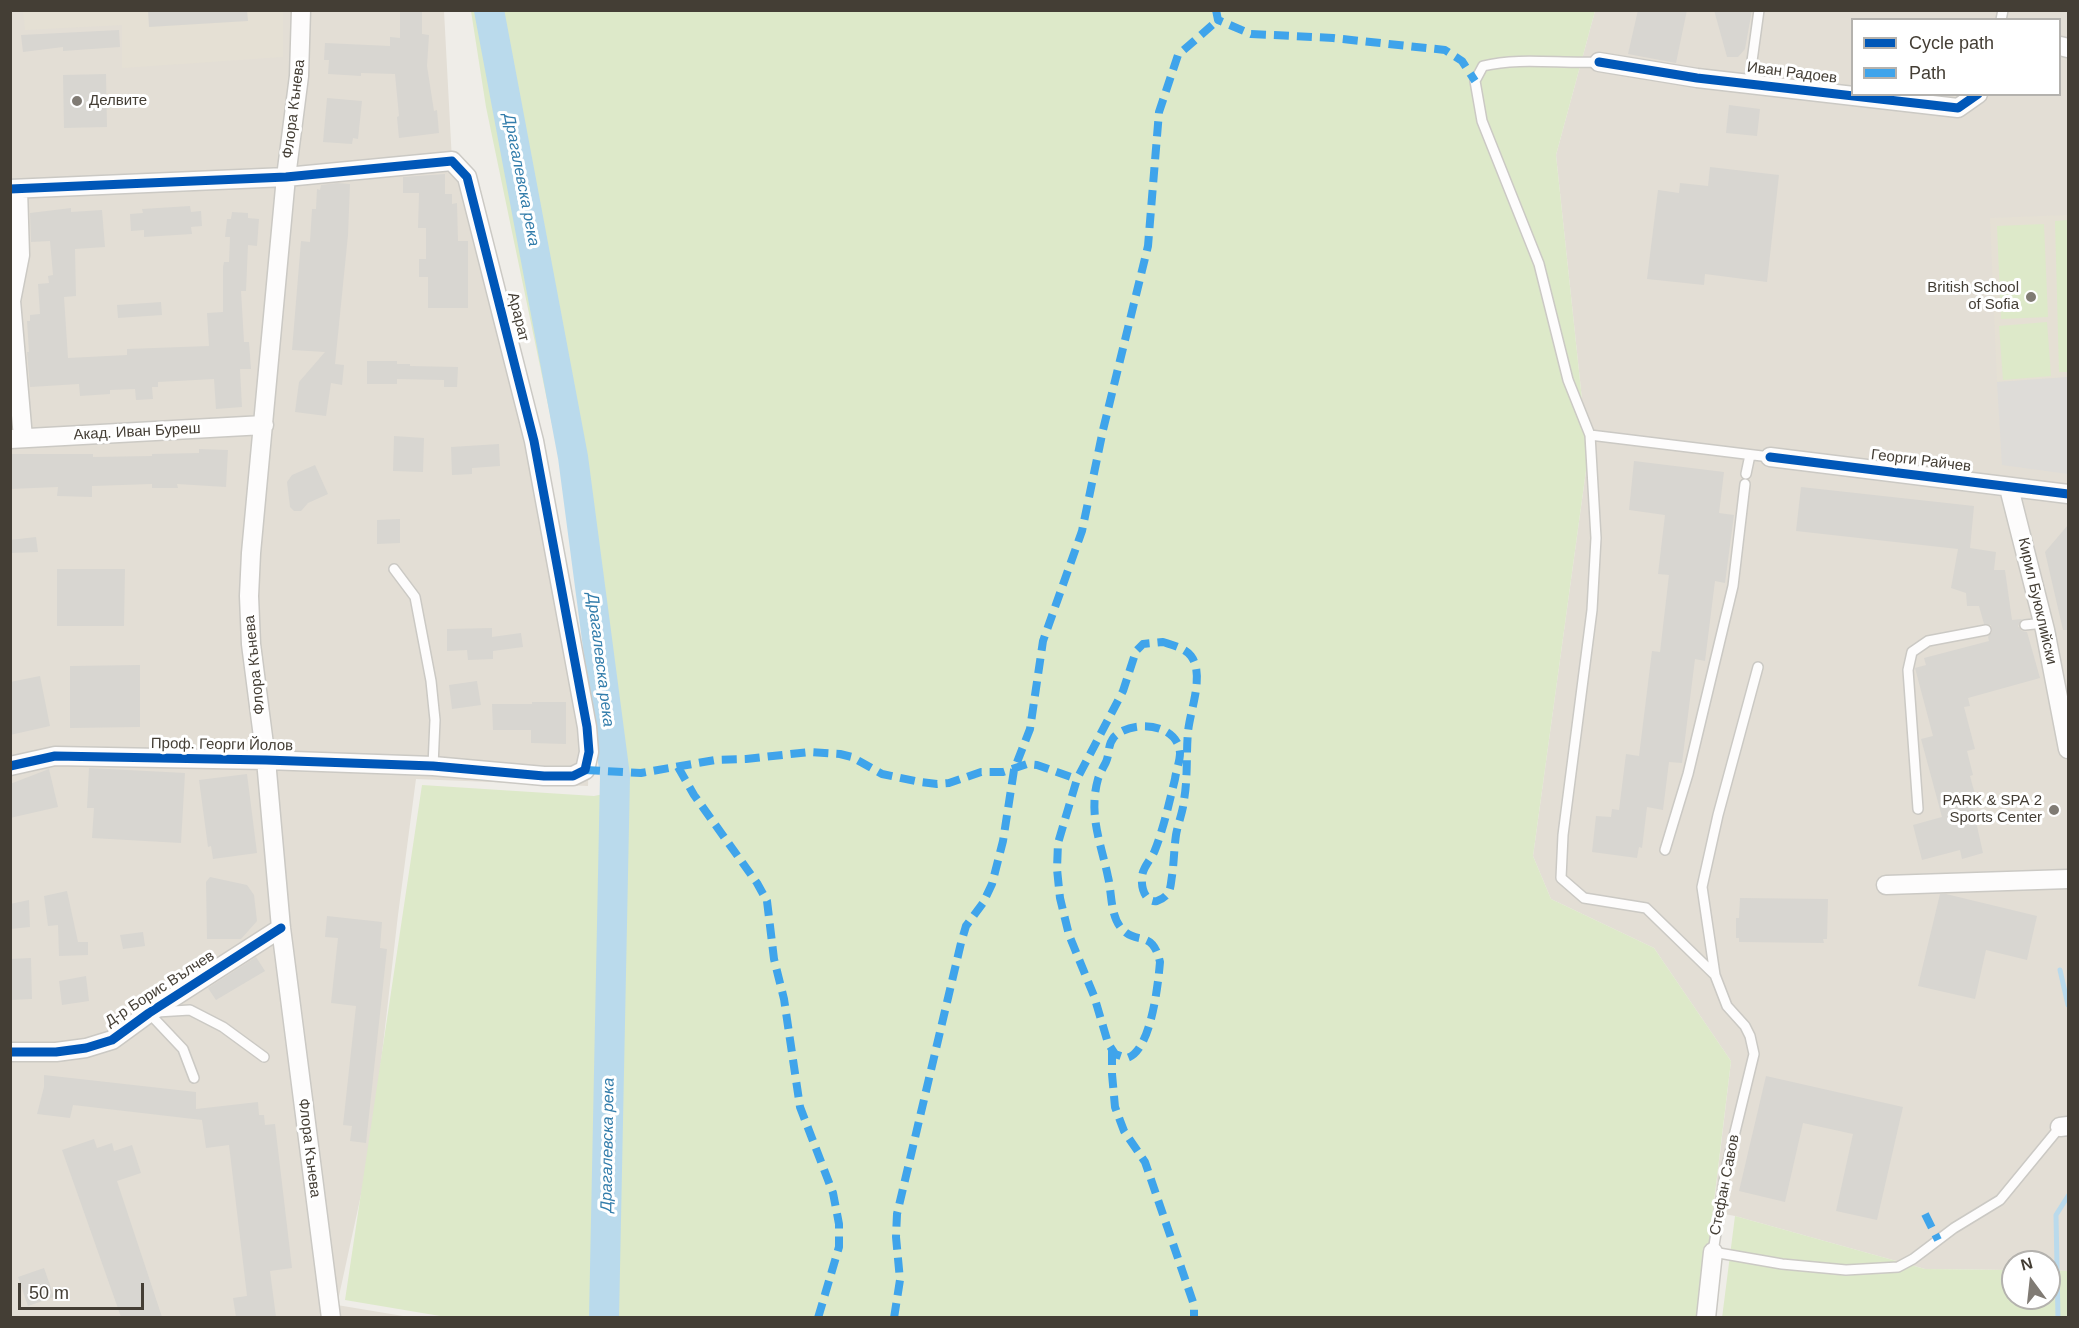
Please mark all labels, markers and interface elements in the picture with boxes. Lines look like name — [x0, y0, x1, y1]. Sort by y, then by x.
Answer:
legend — [1851, 18, 2061, 96]
text: Cycle path — [1909, 33, 1994, 53]
street label: Флора Кънева — [279, 58, 309, 160]
street label: Иван Радоев — [1746, 59, 1838, 87]
text: Path — [1909, 63, 1946, 83]
place label: Делвите — [89, 92, 147, 110]
marker: Делвите — [70, 94, 84, 108]
water label: Драгалевска река — [499, 112, 543, 248]
place label: British School of Sofia — [1927, 279, 2019, 314]
marker: British School of Sofia — [2024, 290, 2038, 304]
street label: Арарат — [503, 291, 533, 343]
street label: Акад. Иван Буреш — [73, 420, 201, 444]
street label: Георги Райчев — [1870, 446, 1972, 476]
street label: Кирил Буюклийски — [2014, 536, 2060, 666]
water label: Драгалевска река — [582, 592, 618, 728]
street label: Флора Кънева — [241, 614, 269, 716]
street label: Проф. Георги Йолов — [151, 735, 293, 755]
place label: PARK & SPA 2 Sports Center — [1943, 792, 2042, 827]
marker: PARK & SPA 2 Sports Center — [2047, 803, 2061, 817]
street label: Д-р Борис Вълчев — [102, 947, 218, 1031]
water label: Драгалевска река — [597, 1078, 619, 1212]
street label: Флора Кънева — [294, 1097, 324, 1199]
street label: Стефан Савов — [1706, 1133, 1744, 1237]
north arrow — [2001, 1250, 2061, 1310]
text: N — [2019, 1254, 2035, 1274]
scale bar — [21, 1271, 147, 1309]
text: 50 m — [29, 1283, 69, 1303]

